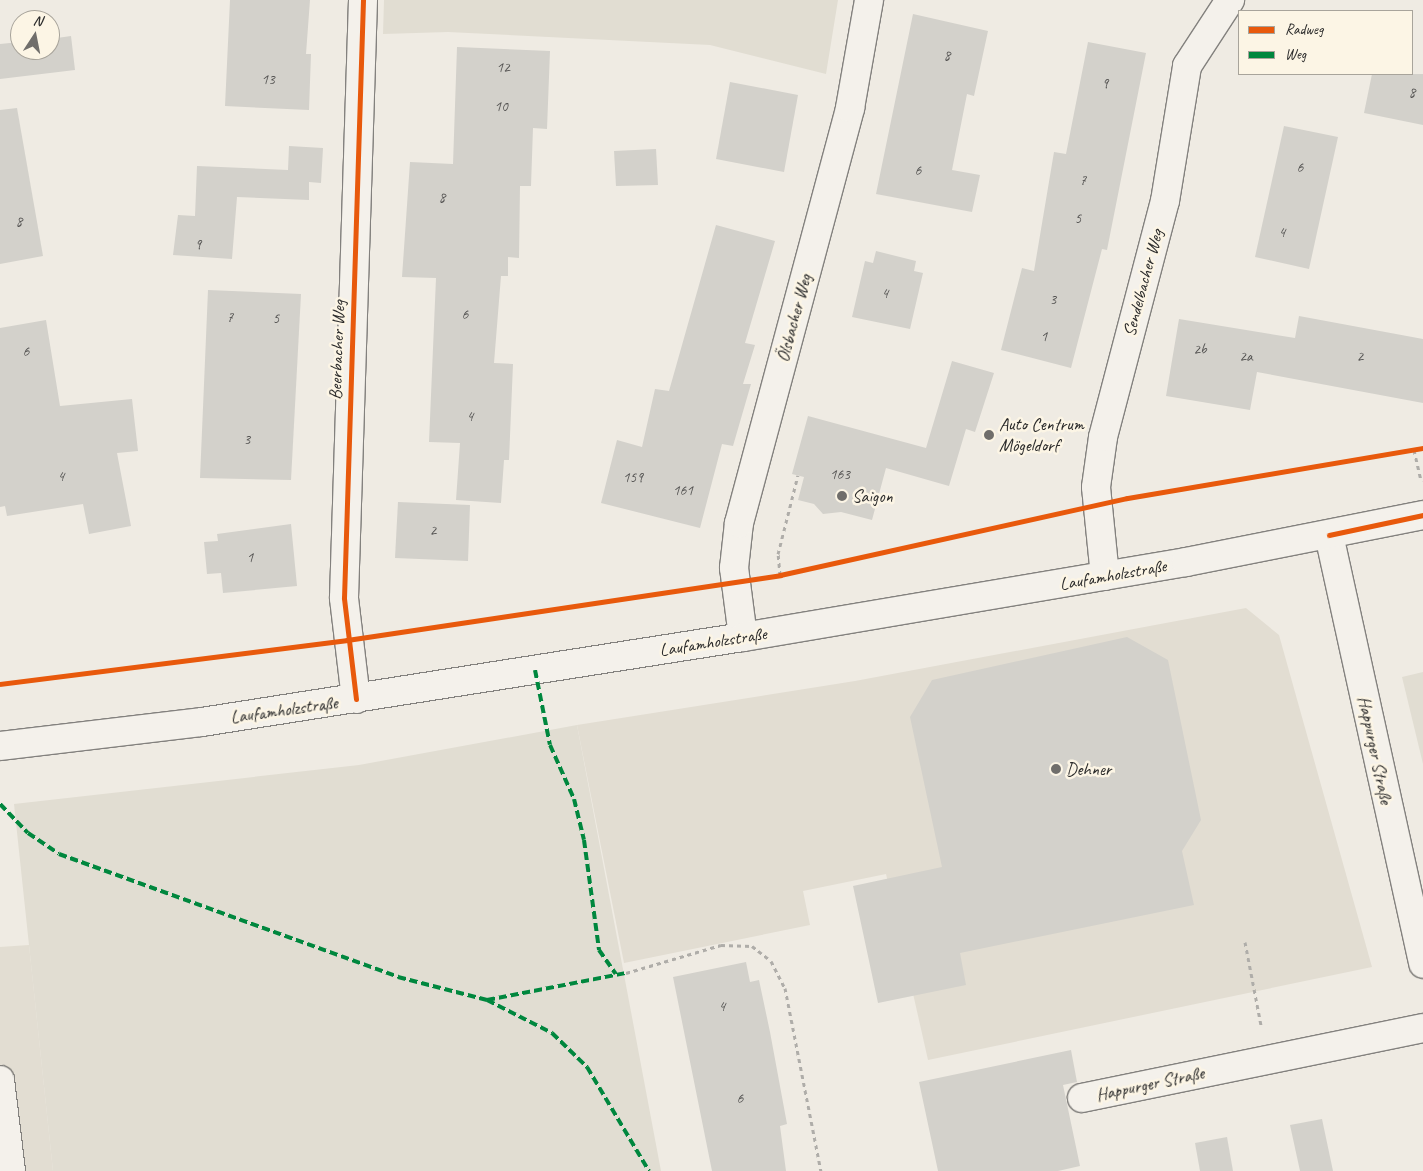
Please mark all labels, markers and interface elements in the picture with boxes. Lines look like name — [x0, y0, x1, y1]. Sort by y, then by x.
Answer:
north arrow — [10, 10, 60, 60]
legend — [1238, 10, 1413, 75]
text: N — [32, 12, 44, 30]
text: Radweg — [1285, 20, 1323, 39]
text: Weg — [1285, 45, 1306, 64]
house number: 8 — [944, 47, 950, 65]
house number: 12 — [496, 59, 510, 77]
house number: 13 — [261, 71, 275, 89]
house number: 9 — [1102, 75, 1108, 93]
house number: 8 — [1409, 84, 1415, 102]
house number: 10 — [494, 98, 508, 116]
house number: 6 — [1297, 159, 1303, 177]
house number: 6 — [915, 162, 921, 180]
house number: 7 — [1080, 172, 1086, 190]
house number: 8 — [439, 189, 445, 207]
house number: 5 — [1075, 210, 1081, 228]
house number: 8 — [16, 213, 22, 231]
house number: 4 — [1279, 224, 1285, 242]
street label: Sendelbacher Weg — [1118, 227, 1168, 339]
house number: 9 — [195, 236, 201, 254]
street label: Ölsbacher Weg — [772, 272, 816, 364]
house number: 4 — [882, 285, 888, 303]
house number: 3 — [1050, 291, 1056, 309]
street label: Beerbacher Weg — [324, 300, 350, 400]
house number: 6 — [462, 306, 468, 324]
house number: 7 — [227, 309, 233, 327]
house number: 5 — [273, 310, 279, 328]
house number: 1 — [1041, 328, 1047, 346]
house number: 2b — [1193, 341, 1207, 359]
house number: 6 — [23, 343, 29, 361]
house number: 2a — [1239, 348, 1253, 366]
house number: 2 — [1357, 348, 1363, 366]
house number: 4 — [467, 408, 473, 426]
place label: Auto Centrum Mögeldorf — [999, 414, 1083, 456]
marker: Auto Centrum Mögeldorf — [983, 429, 995, 441]
house number: 3 — [244, 431, 250, 449]
house number: 163 — [830, 466, 850, 484]
house number: 4 — [58, 468, 64, 486]
house number: 159 — [623, 469, 643, 487]
house number: 161 — [673, 482, 693, 500]
place label: Saigon — [852, 485, 893, 507]
marker: Saigon — [836, 490, 848, 502]
house number: 2 — [430, 522, 436, 540]
house number: 1 — [247, 549, 253, 567]
street label: Laufamholzstraße — [1058, 555, 1168, 595]
street label: Laufamholzstraße — [658, 623, 768, 661]
street label: Laufamholzstraße — [229, 692, 339, 728]
street label: Happurger Straße — [1353, 694, 1397, 806]
place label: Dehner — [1066, 758, 1111, 780]
marker: Dehner — [1050, 763, 1062, 775]
house number: 4 — [719, 998, 725, 1016]
street label: Happurger Straße — [1094, 1062, 1206, 1106]
house number: 6 — [737, 1090, 743, 1108]

